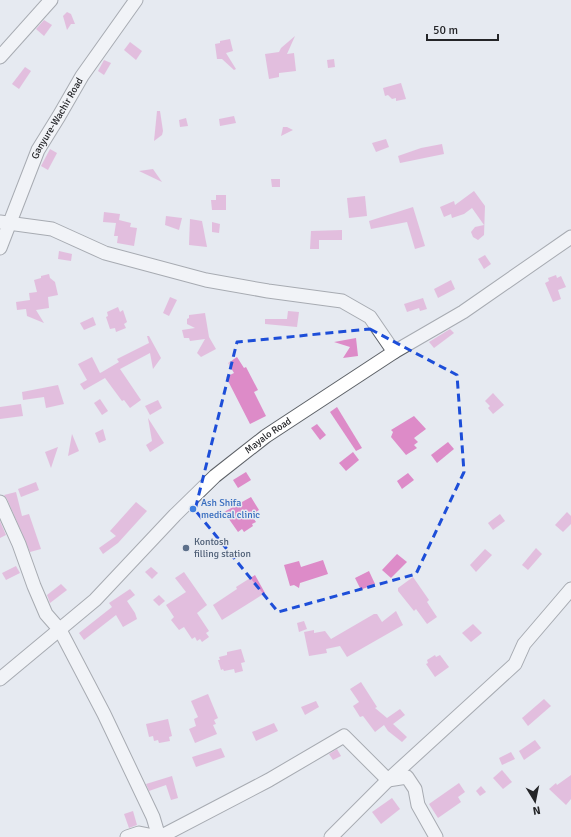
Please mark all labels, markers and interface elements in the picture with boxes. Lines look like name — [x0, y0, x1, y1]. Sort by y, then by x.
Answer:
scale bar — [427, 16, 498, 42]
text: 50 m — [433, 23, 458, 38]
street label: Ganyure-Wachir Road — [29, 76, 86, 161]
street label: Mayalo Road — [243, 415, 294, 456]
place label: Ash Shifa medical clinic — [201, 497, 260, 521]
marker: Ash Shifa medical clinic — [188, 504, 198, 514]
place label: Kontosh filling station — [194, 536, 251, 560]
marker: Kontosh filling station — [181, 543, 191, 553]
north arrow — [515, 781, 555, 821]
text: N — [532, 803, 542, 817]

